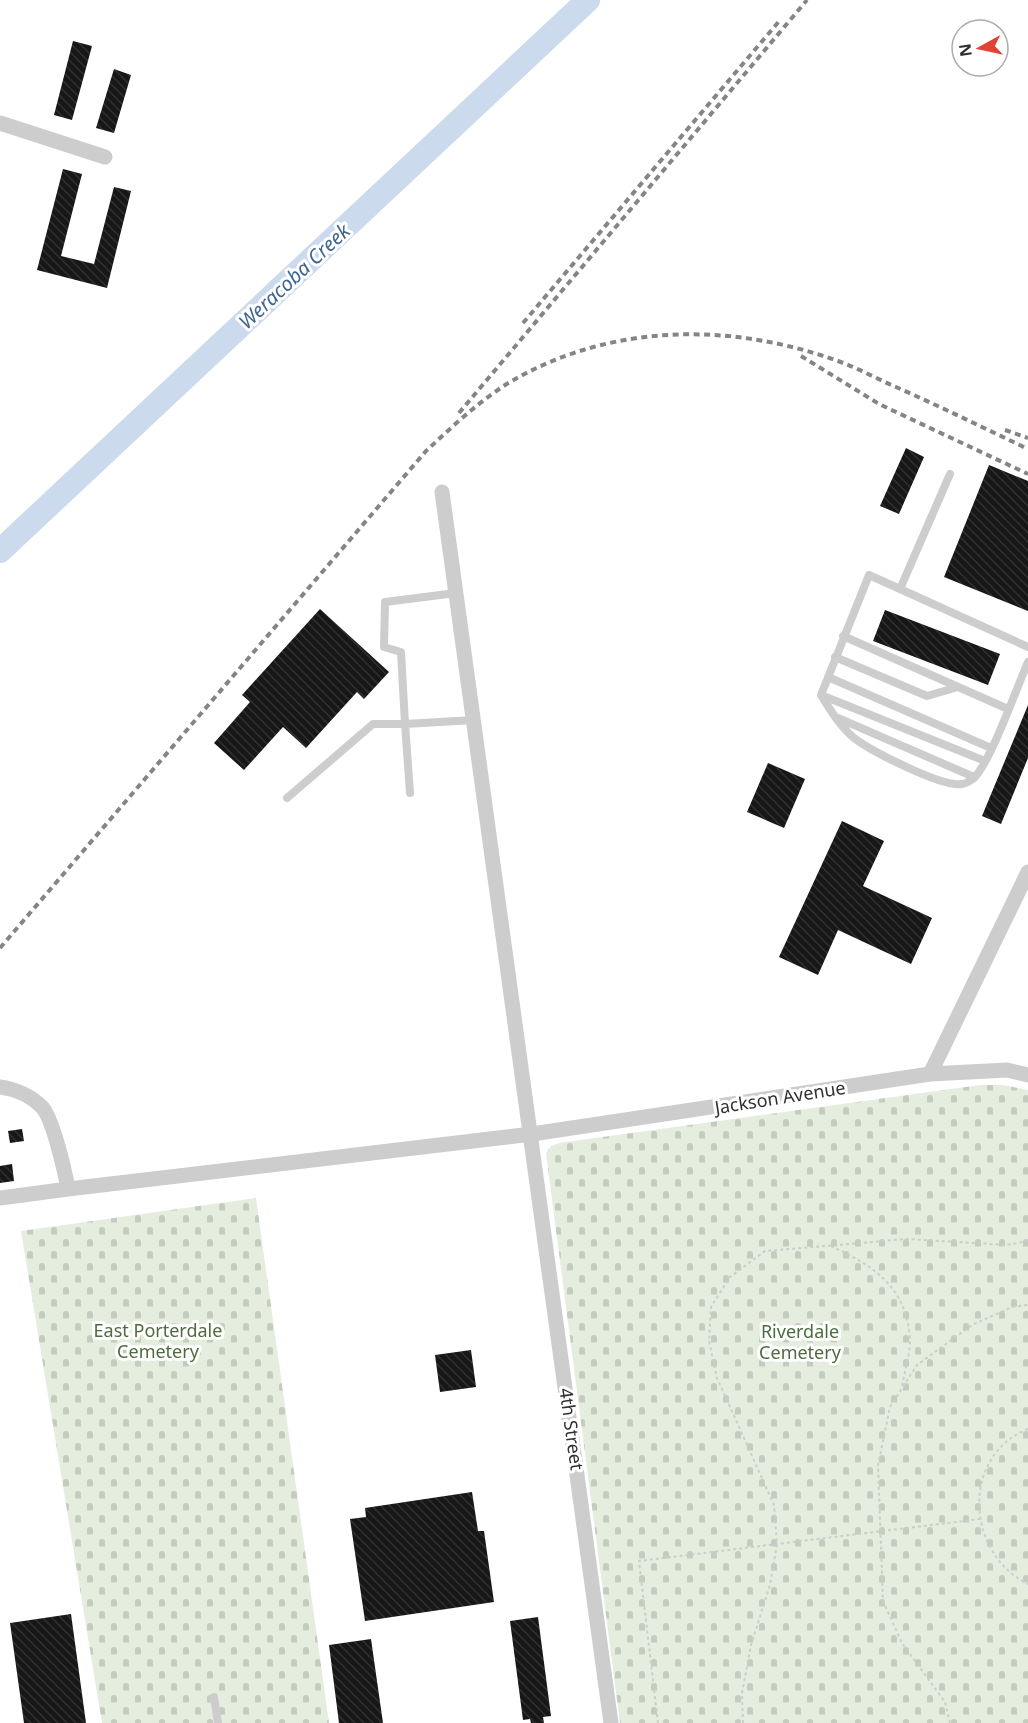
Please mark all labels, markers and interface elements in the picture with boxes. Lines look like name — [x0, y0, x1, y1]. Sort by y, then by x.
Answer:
north arrow — [950, 18, 1010, 78]
text: N — [953, 42, 977, 58]
water label: Weracoba Creek — [232, 217, 356, 335]
street label: Jackson Avenue — [711, 1075, 847, 1119]
park label: East Porterdale Cemetery — [94, 1318, 222, 1363]
park label: Riverdale Cemetery — [759, 1319, 842, 1364]
street label: 4th Street — [554, 1386, 590, 1472]

